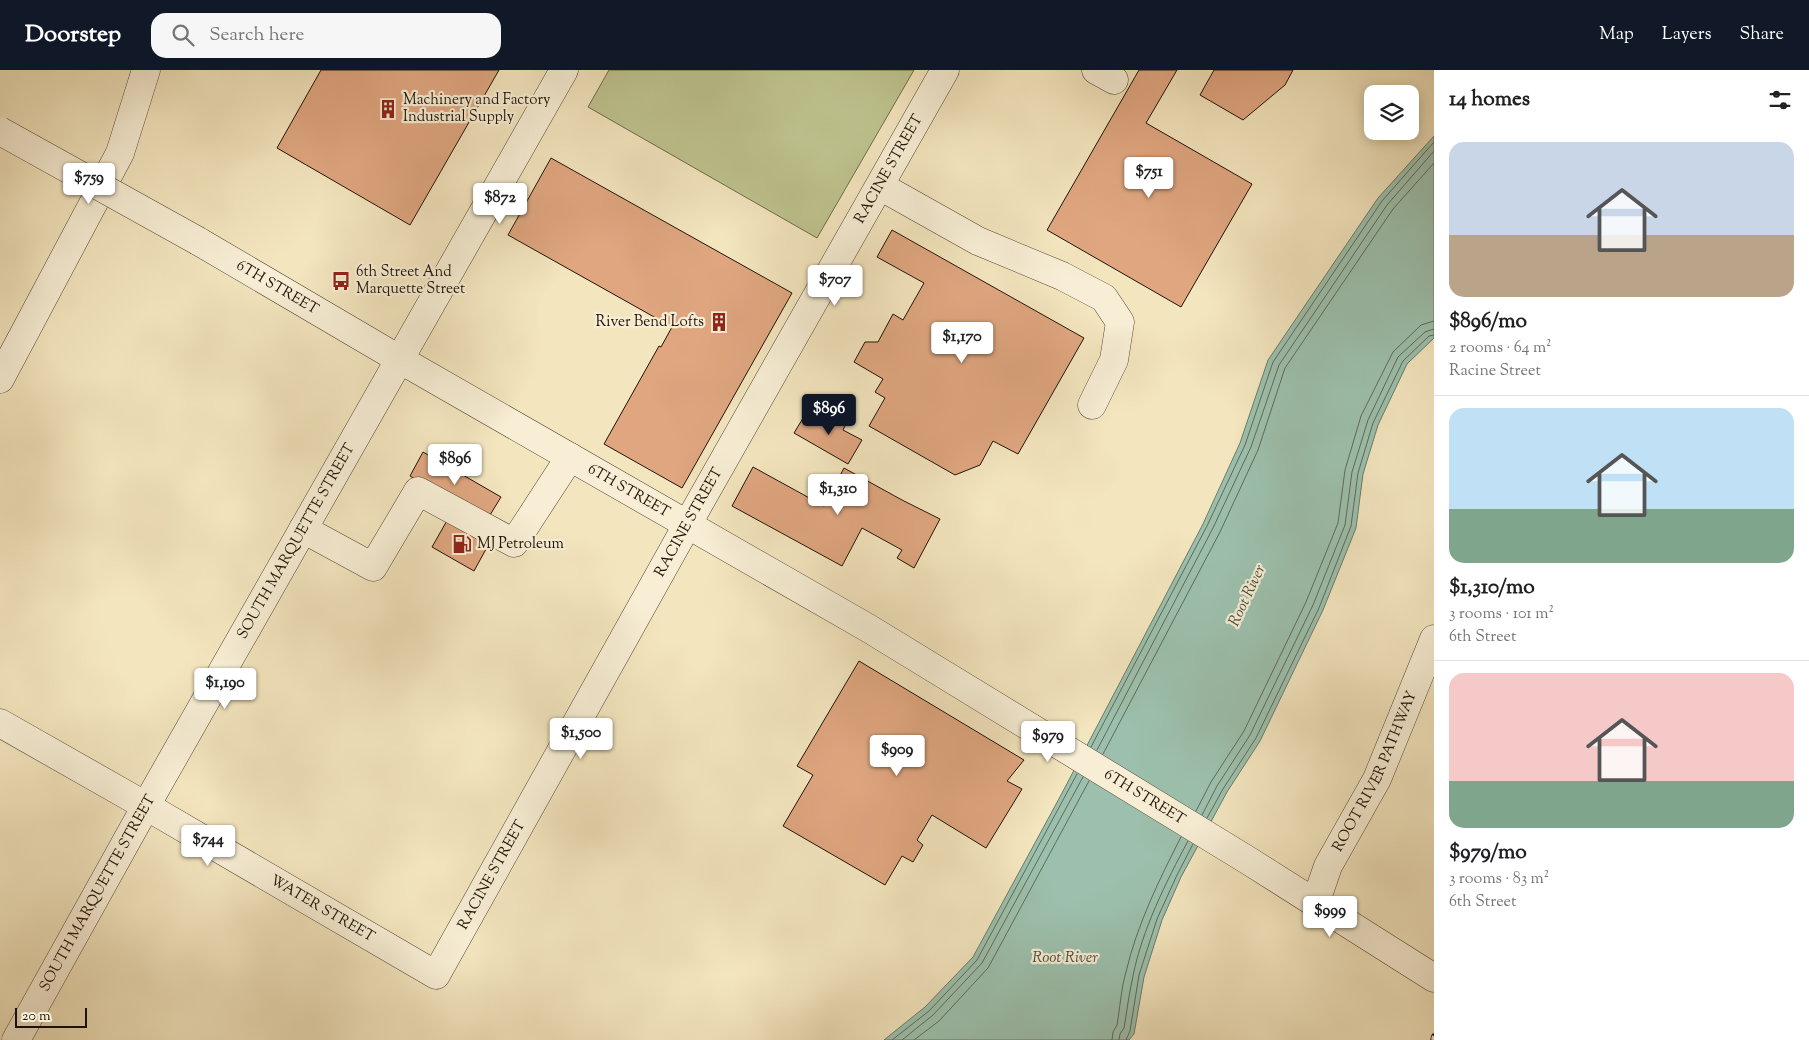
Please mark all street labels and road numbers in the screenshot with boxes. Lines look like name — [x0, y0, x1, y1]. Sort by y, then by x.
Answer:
street label: RACINE STREET — [849, 110, 928, 228]
street label: 6TH STREET — [232, 255, 323, 320]
street label: SOUTH MARQUETTE STREET — [232, 439, 360, 643]
street label: 6TH STREET — [584, 459, 674, 523]
street label: RACINE STREET — [650, 463, 728, 581]
street label: ROOT RIVER PATHWAY — [1328, 688, 1422, 856]
street label: 6TH STREET — [1100, 764, 1190, 830]
street label: SOUTH MARQUETTE STREET — [34, 791, 161, 995]
street label: RACINE STREET — [453, 816, 531, 934]
street label: WATER STREET — [266, 870, 379, 948]

